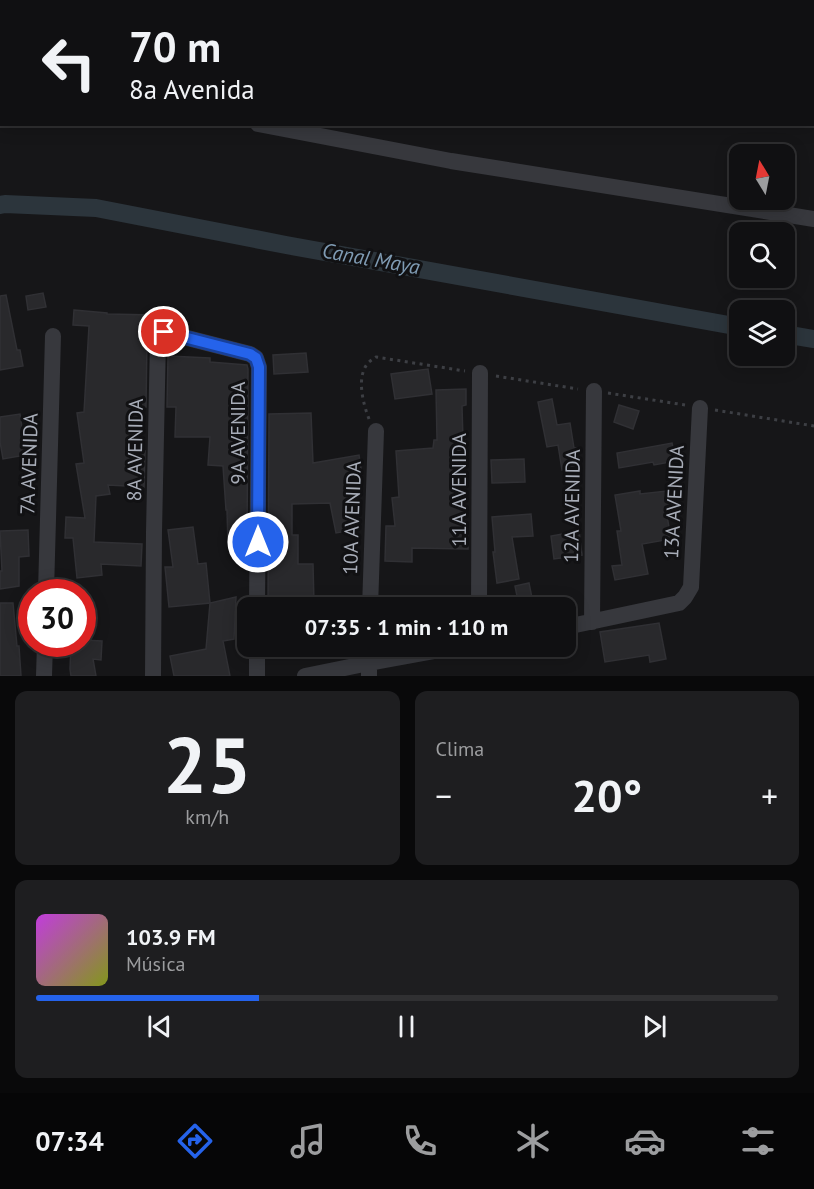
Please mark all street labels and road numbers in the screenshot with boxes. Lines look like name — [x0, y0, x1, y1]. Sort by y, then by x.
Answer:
street label: 9A AVENIDA — [225, 381, 251, 484]
street label: 8A AVENIDA — [121, 398, 149, 502]
street label: 7A AVENIDA — [14, 412, 44, 515]
street label: 11A AVENIDA — [446, 433, 472, 547]
street label: 13A AVENIDA — [658, 444, 690, 560]
street label: 12A AVENIDA — [558, 449, 586, 563]
street label: 10A AVENIDA — [337, 460, 367, 575]

